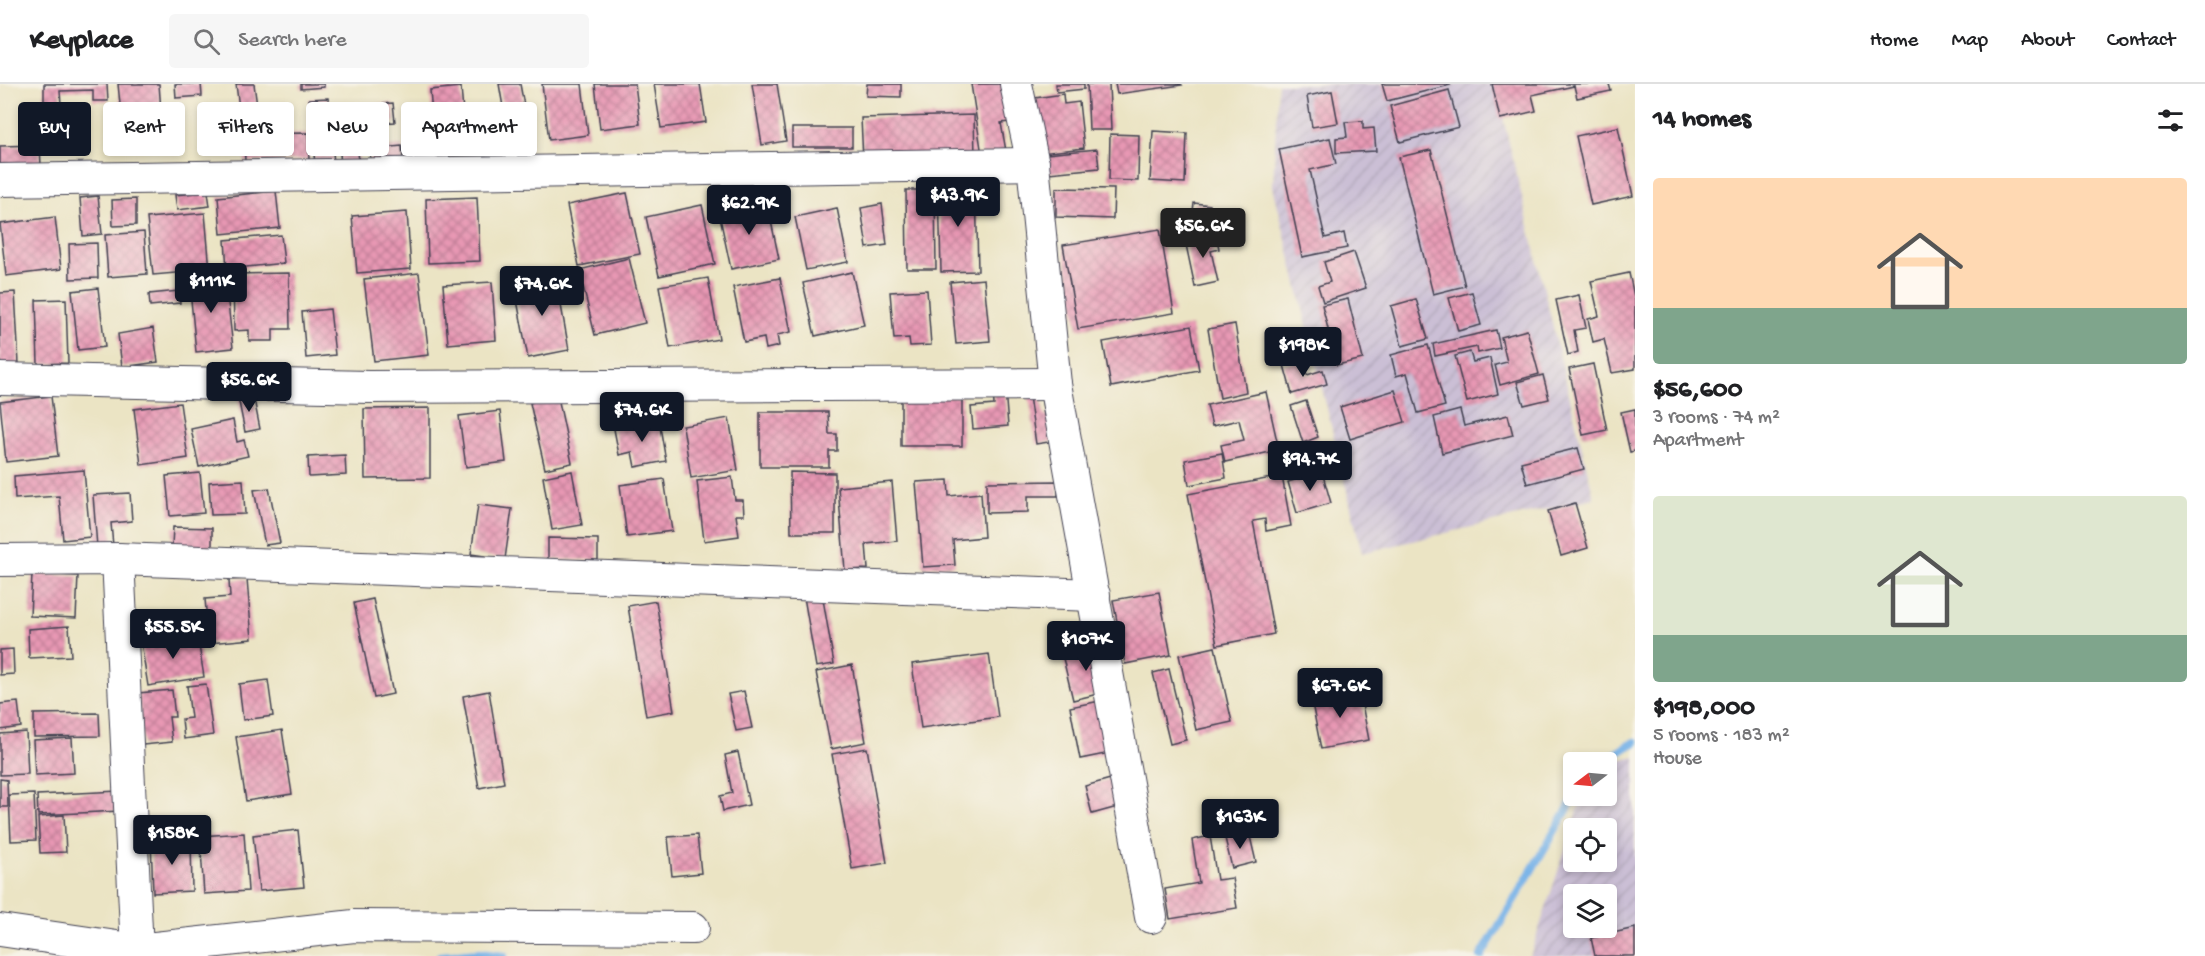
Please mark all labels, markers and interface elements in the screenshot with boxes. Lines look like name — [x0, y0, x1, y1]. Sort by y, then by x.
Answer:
search box — [169, 14, 589, 68]
text: Keyplace — [30, 25, 133, 58]
icon: search — [190, 25, 223, 58]
text: Search here — [238, 28, 347, 54]
text: Home — [1870, 29, 1918, 54]
text: Map — [1951, 29, 1988, 54]
text: About — [2021, 29, 2074, 54]
text: Contact — [2107, 29, 2175, 54]
chip: Buy — [18, 102, 91, 156]
chip: Rent — [103, 102, 185, 156]
chip: Filters — [197, 102, 294, 156]
chip: New — [306, 102, 389, 156]
chip: Apartment — [401, 102, 537, 156]
icon: filters — [2154, 104, 2187, 137]
text: 14 homes — [1653, 105, 1751, 136]
pin: $43.9K — [909, 177, 1007, 228]
pin: $62.9K — [700, 185, 798, 236]
text: $43.9K — [930, 185, 986, 208]
text: $62.9K — [721, 193, 777, 216]
pin: $56.6K — [1154, 208, 1252, 259]
text: $56.6K — [1174, 216, 1232, 239]
icon: home — [1866, 217, 1974, 325]
pin: $111K — [169, 263, 253, 314]
pin: $74.6K — [493, 266, 591, 317]
text: $111K — [189, 271, 233, 294]
text: $74.6K — [514, 274, 570, 297]
pin: $198K — [1261, 327, 1345, 378]
text: $198K — [1278, 335, 1328, 358]
pin: $56.6K — [200, 362, 298, 413]
text: $56.6K — [220, 370, 278, 393]
text: $56,600 — [1653, 376, 1742, 407]
pin: $74.6K — [593, 392, 691, 443]
text: $74.6K — [614, 400, 670, 423]
text: 3 rooms · 74 m² — [1653, 407, 1780, 430]
text: Apartment — [1653, 430, 1743, 453]
pin: $94.7K — [1261, 441, 1359, 492]
text: $94.7K — [1282, 449, 1338, 472]
icon: home — [1866, 535, 1974, 643]
pin: $55.5K — [124, 609, 222, 660]
text: $55.5K — [144, 617, 202, 640]
pin: $107K — [1044, 621, 1128, 672]
text: $107K — [1061, 629, 1111, 652]
pin: $67.6K — [1291, 668, 1389, 719]
text: $67.6K — [1312, 676, 1368, 699]
text: $198,000 — [1653, 694, 1755, 725]
text: 5 rooms · 183 m² — [1653, 725, 1790, 748]
text: House — [1653, 748, 1702, 771]
north arrow — [1563, 752, 1617, 806]
map controls — [1563, 752, 1617, 938]
pin: $163K — [1198, 799, 1282, 850]
text: $163K — [1216, 807, 1264, 830]
pin: $158K — [130, 815, 214, 866]
button: locate — [1563, 818, 1617, 872]
text: $158K — [147, 823, 197, 846]
button: layers — [1563, 884, 1617, 938]

